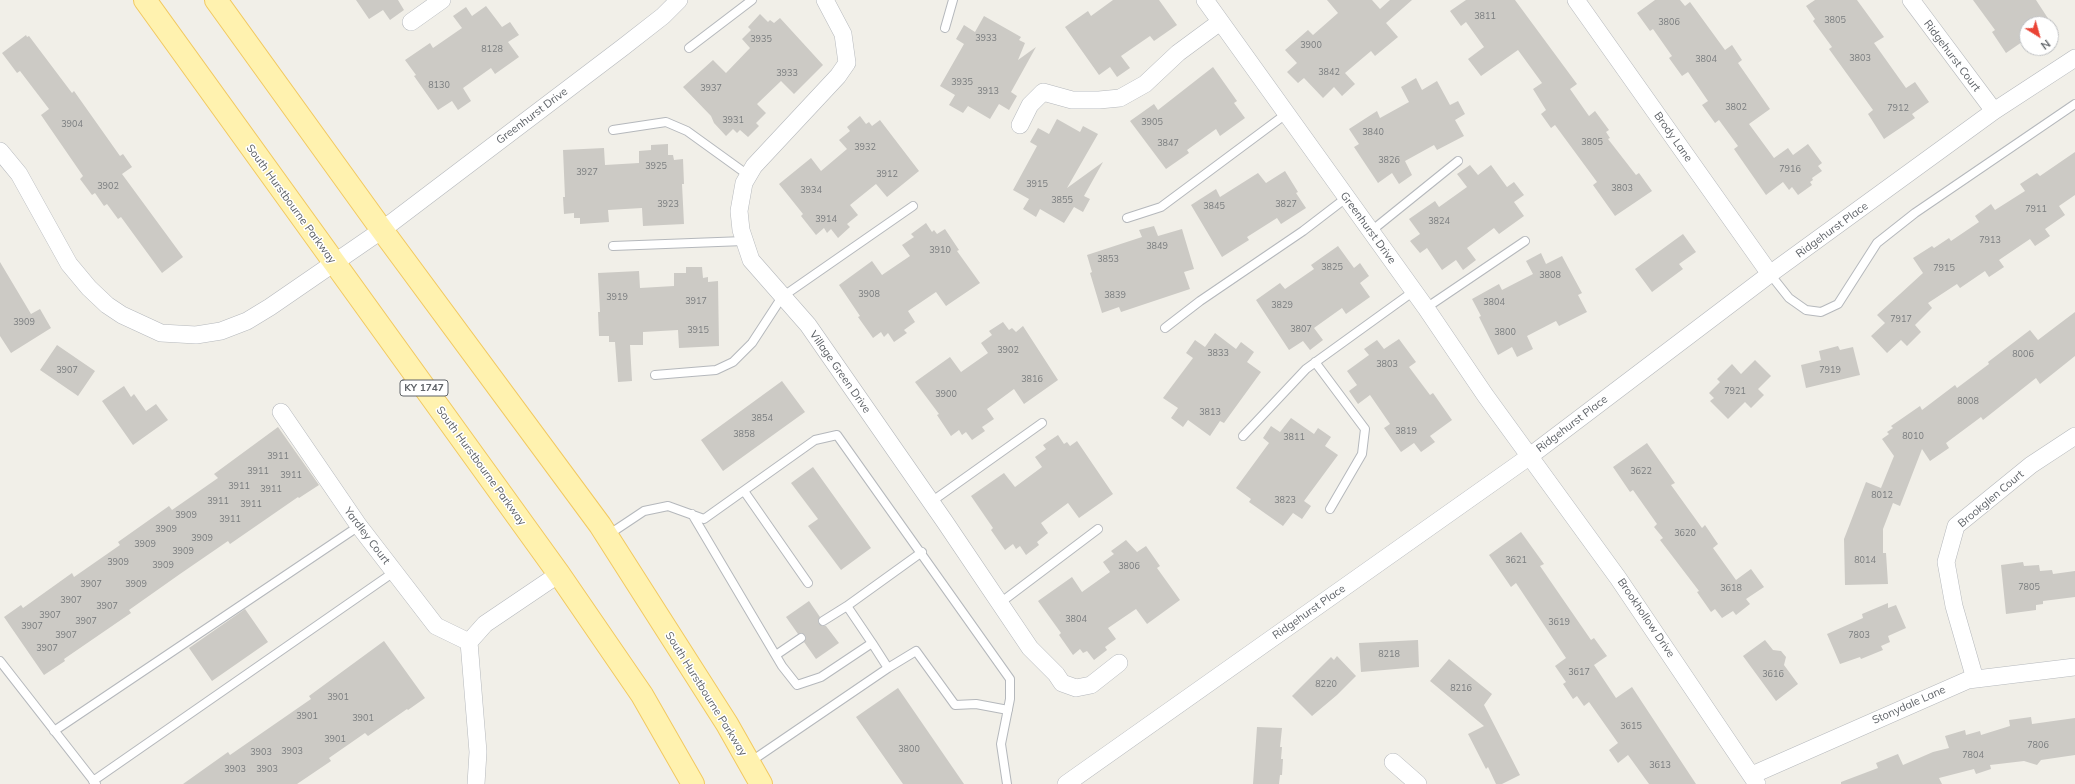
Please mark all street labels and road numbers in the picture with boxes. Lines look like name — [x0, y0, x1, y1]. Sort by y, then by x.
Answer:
street label: Ridgehurst Court — [1921, 18, 1983, 94]
street label: Greenhurst Drive — [494, 85, 570, 147]
street label: Brody Lane — [1651, 109, 1695, 165]
street label: South Hurstbourne Parkway — [243, 142, 339, 266]
street label: Greenhurst Drive — [1337, 189, 1399, 267]
street label: Ridgehurst Place — [1793, 199, 1871, 261]
street label: Village Green Drive — [807, 328, 873, 416]
road number: KY 1747 — [400, 380, 448, 396]
street label: Ridgehurst Place — [1534, 393, 1610, 455]
street label: South Hurstbourne Parkway — [433, 404, 529, 528]
street label: Brookglen Court — [1955, 468, 2027, 530]
street label: Yardley Court — [341, 505, 393, 567]
street label: Brookhollow Drive — [1615, 576, 1677, 660]
street label: Ridgehurst Place — [1270, 582, 1348, 642]
street label: South Hurstbourne Parkway — [662, 629, 750, 759]
street label: Stonydale Lane — [1870, 683, 1948, 727]

